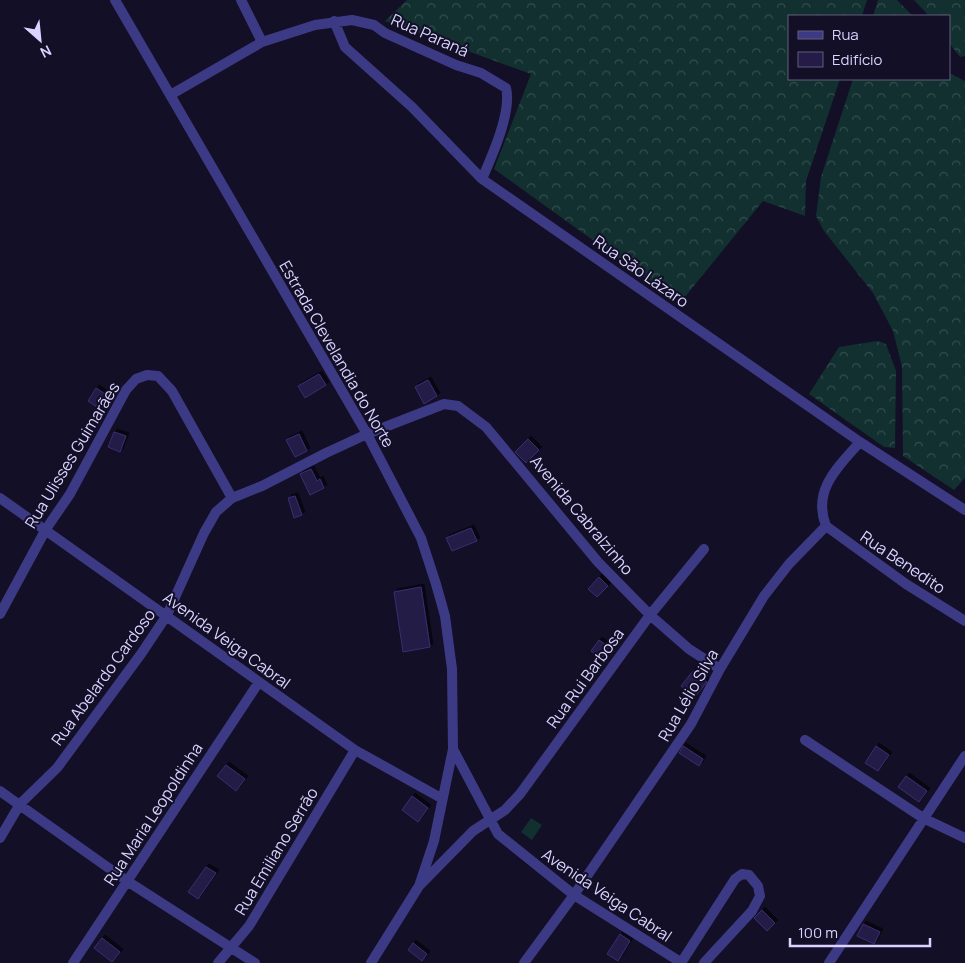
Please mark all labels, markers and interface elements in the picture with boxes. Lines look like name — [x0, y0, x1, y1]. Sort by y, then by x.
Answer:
street label: Rua Paraná — [388, 8, 472, 62]
north arrow — [15, 15, 65, 65]
legend — [788, 15, 950, 80]
text: Rua — [832, 24, 859, 45]
text: N — [37, 41, 55, 63]
text: Edifício — [832, 49, 883, 70]
street label: Rua São Lázaro — [589, 230, 693, 312]
street label: Estrada Clevelandia do Norte — [274, 257, 400, 451]
street label: Rua Ulisses Guimarães — [20, 378, 124, 532]
street label: Avenida Cabralzinho — [525, 451, 639, 579]
street label: Rua Benedito — [856, 525, 950, 599]
street label: Avenida Veiga Cabral — [159, 586, 295, 694]
street label: Rua Abelardo Cardoso — [46, 604, 160, 750]
street label: Rua Rui Barbosa — [541, 623, 629, 733]
street label: Rua Lélio Silva — [653, 645, 723, 745]
street label: Rua Maria Leopoldinha — [98, 738, 208, 890]
street label: Rua Emiliano Serrão — [229, 783, 323, 919]
street label: Avenida Veiga Cabral — [538, 843, 676, 947]
scale bar — [790, 916, 930, 948]
text: 100 m — [798, 922, 838, 943]

